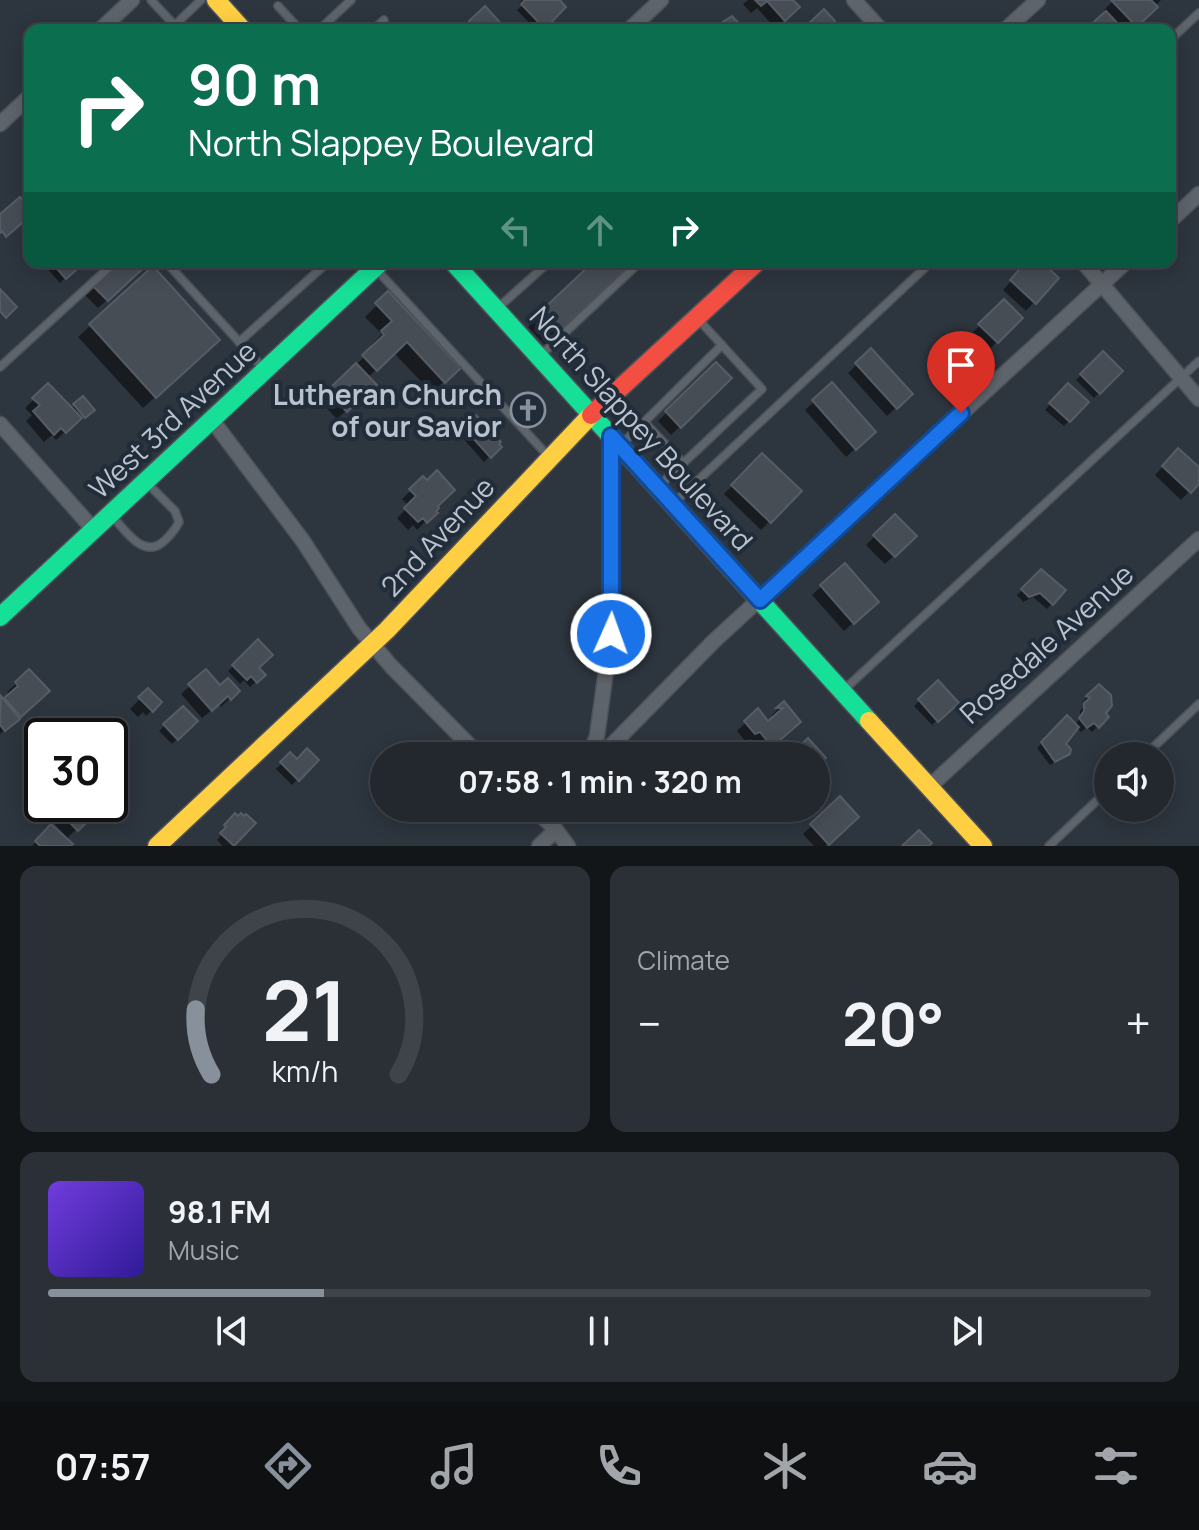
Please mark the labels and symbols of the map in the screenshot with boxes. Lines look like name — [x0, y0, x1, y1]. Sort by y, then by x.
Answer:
street label: North Slappey Boulevard — [522, 298, 762, 558]
pin — [927, 331, 995, 413]
street label: West 3rd Avenue — [80, 332, 264, 506]
place label: Lutheran Church of our Savior — [273, 375, 502, 445]
church icon: Lutheran Church of our Savior — [509, 391, 547, 429]
street label: 2nd Avenue — [372, 468, 502, 604]
street label: Rosedale Avenue — [951, 555, 1141, 731]
position arrow — [569, 592, 653, 676]
speed limit sign: 30 — [24, 718, 128, 822]

